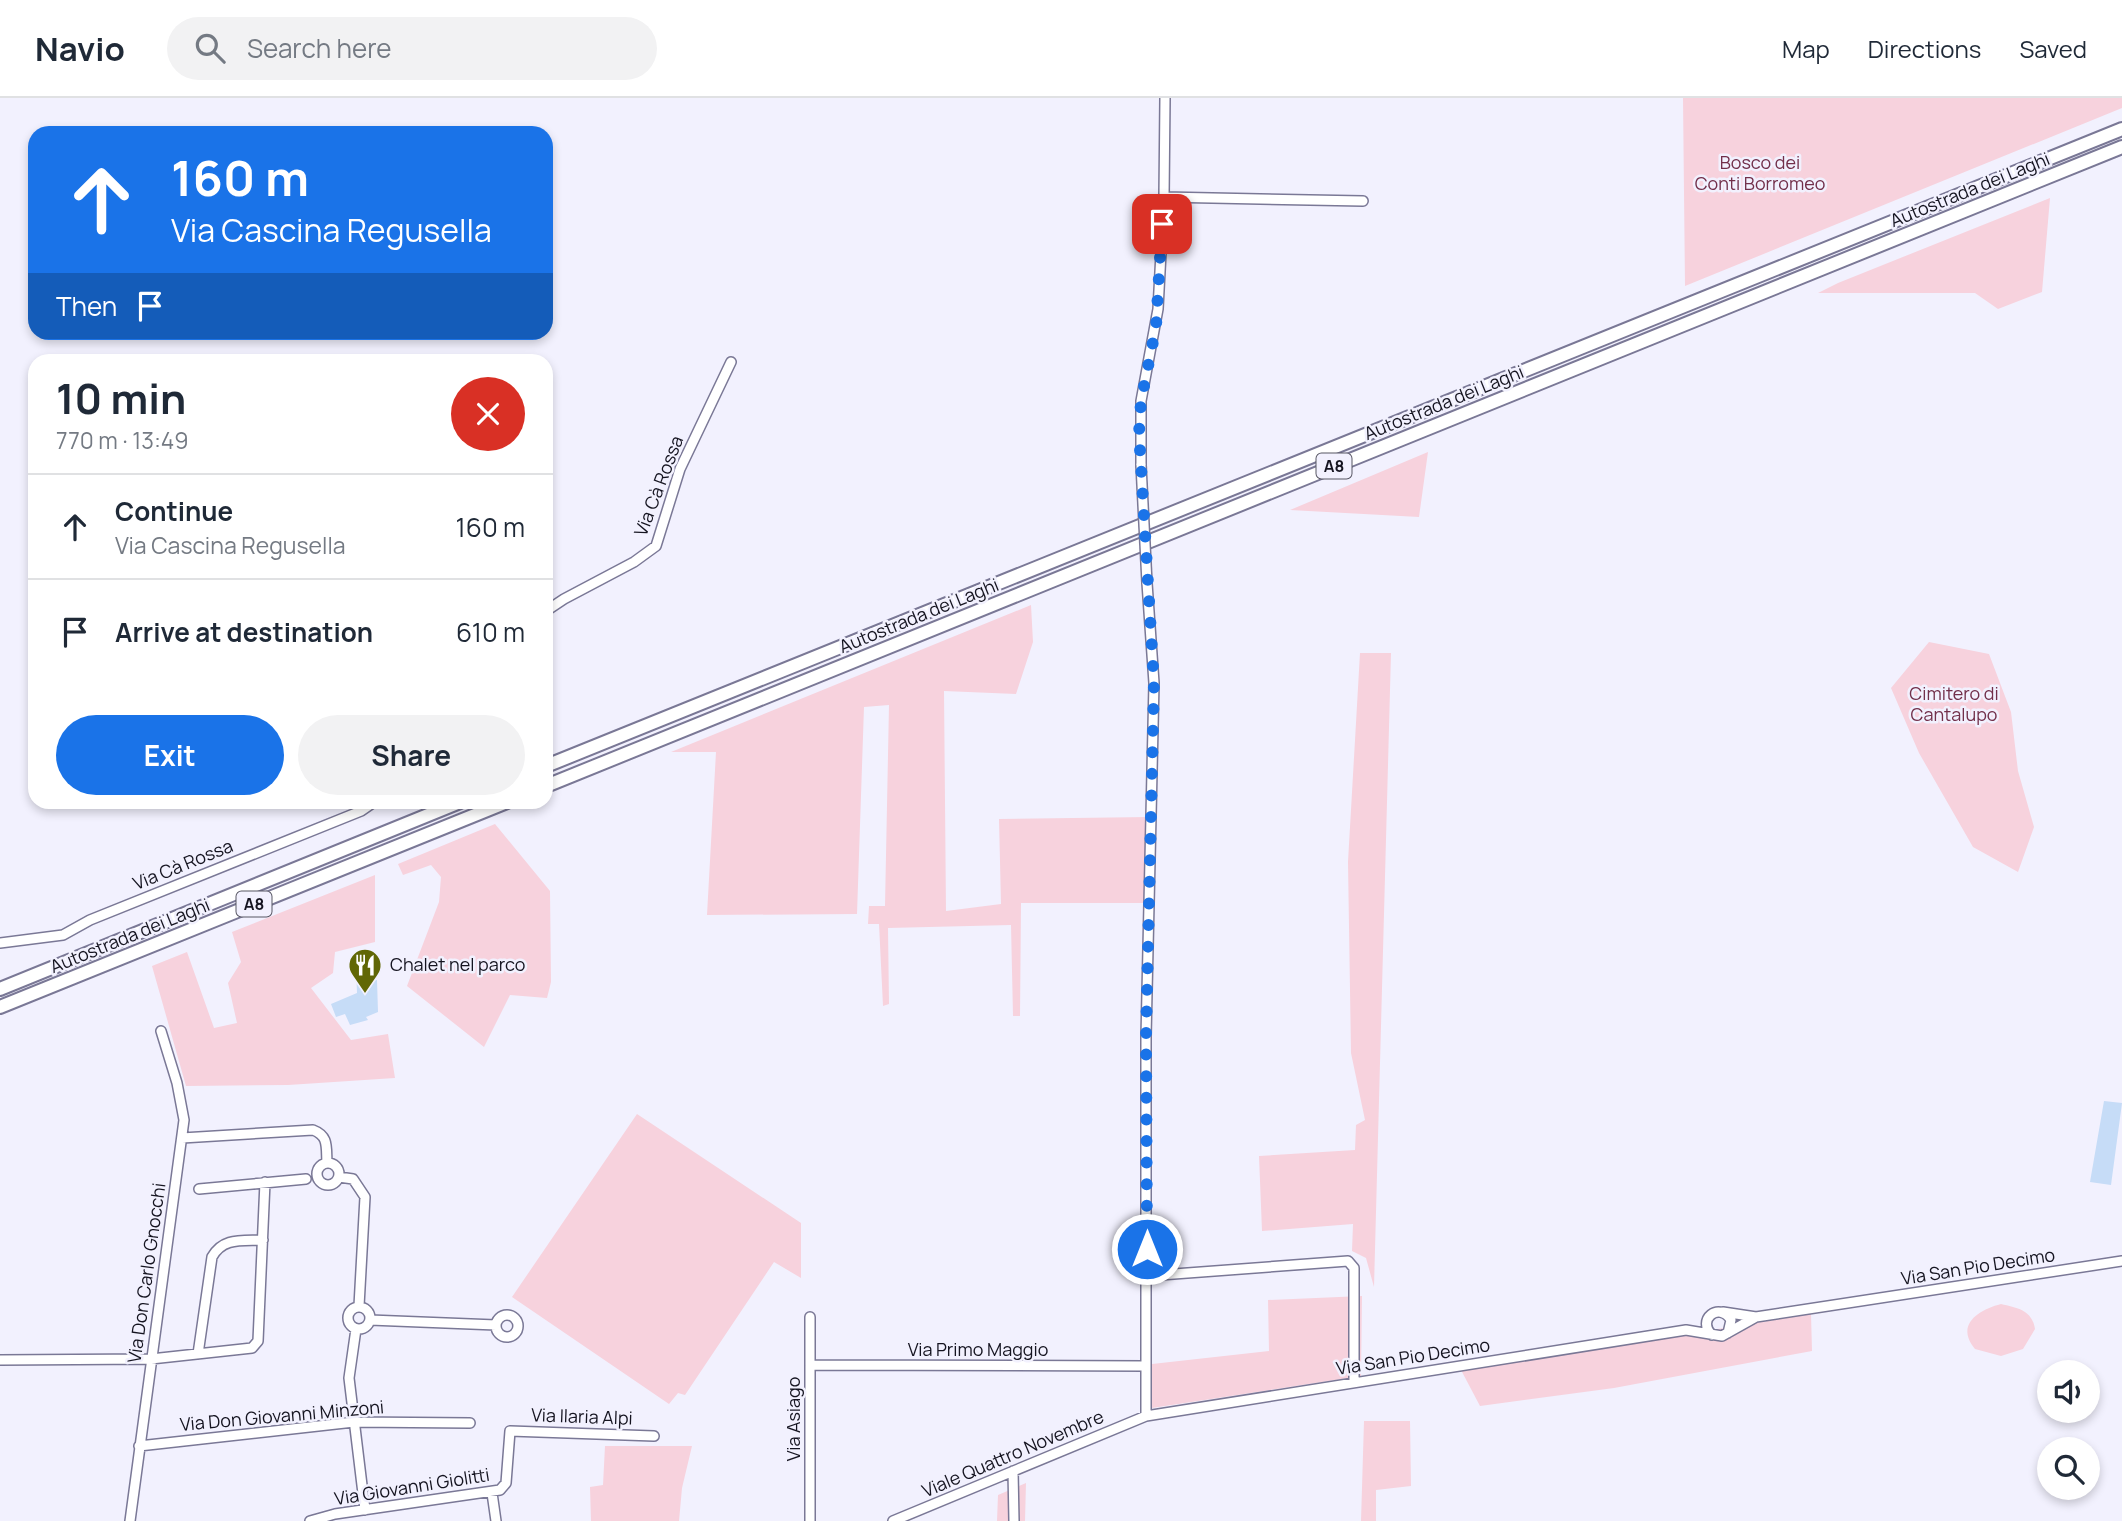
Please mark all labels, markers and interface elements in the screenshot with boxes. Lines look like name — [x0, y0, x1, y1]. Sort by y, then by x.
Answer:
search box — [167, 17, 657, 80]
text: Navio — [35, 26, 125, 71]
icon: search — [191, 29, 229, 67]
text: Search here — [247, 30, 391, 66]
text: Map — [1782, 32, 1830, 65]
text: Directions — [1868, 32, 1981, 65]
text: Saved — [2019, 32, 2087, 65]
text: 160 m — [171, 144, 309, 211]
street label: Autostrada dei Laghi — [1886, 146, 2053, 232]
park label: Bosco dei Conti Borromeo — [1695, 150, 1825, 195]
icon: ahead — [56, 154, 147, 245]
pin — [1132, 194, 1192, 254]
icon: arrive — [1143, 205, 1181, 243]
text: Via Cascina Regusella — [171, 208, 492, 252]
icon: arrive — [131, 287, 169, 325]
text: Then — [56, 288, 117, 324]
street label: Autostrada dei Laghi — [1360, 359, 1527, 445]
text: 10 min — [56, 369, 186, 427]
button: close — [451, 377, 525, 451]
text: 770 m · 13:49 — [56, 424, 188, 456]
street label: Via Cà Rossa — [628, 432, 688, 539]
road number: A8 — [1316, 454, 1352, 478]
text: Continue — [115, 493, 233, 529]
icon: ahead — [56, 508, 94, 546]
text: 160 m — [456, 509, 525, 545]
text: Via Cascina Regusella — [115, 529, 346, 561]
street label: Autostrada dei Laghi — [835, 572, 1002, 658]
icon: arrive — [56, 613, 94, 651]
text: Arrive at destination — [115, 614, 373, 650]
text: 610 m — [456, 614, 525, 650]
park label: Cimitero di Cantalupo — [1909, 681, 1999, 726]
button: Exit — [56, 715, 284, 795]
button: Share — [298, 715, 525, 795]
street label: Via Cà Rossa — [129, 833, 236, 895]
road number: A8 — [236, 891, 272, 916]
street label: Autostrada dei Laghi — [46, 892, 213, 978]
restaurant icon: Chalet nel parco — [346, 946, 384, 995]
place label: Chalet nel parco — [390, 952, 525, 976]
street label: Via Don Carlo Gnocchi — [121, 1181, 171, 1364]
position arrow — [1110, 1212, 1184, 1286]
street label: Via San Pio Decimo — [1899, 1242, 2056, 1290]
street label: Via San Pio Decimo — [1334, 1332, 1491, 1380]
street label: Via Primo Maggio — [908, 1337, 1048, 1361]
map controls — [2037, 1360, 2100, 1500]
button: sound — [2037, 1360, 2100, 1423]
street label: Via Asiago — [781, 1377, 805, 1461]
street label: Via Don Giovanni Minzoni — [179, 1394, 385, 1436]
street label: Via Ilaria Alpi — [531, 1402, 633, 1430]
street label: Viale Quattro Novembre — [918, 1404, 1107, 1502]
button: search — [2037, 1437, 2100, 1500]
street label: Via Giovanni Giolitti — [333, 1462, 491, 1510]

